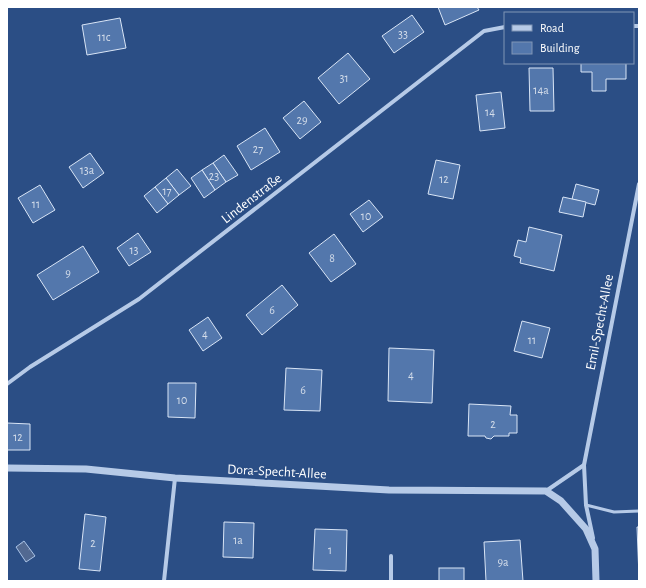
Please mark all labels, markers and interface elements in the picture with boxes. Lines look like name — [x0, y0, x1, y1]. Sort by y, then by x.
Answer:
legend — [504, 12, 634, 64]
text: Road — [540, 22, 564, 34]
house number: 33 — [398, 28, 408, 40]
house number: 11c — [98, 31, 111, 43]
text: Building — [540, 42, 580, 54]
house number: 31 — [339, 72, 349, 84]
house number: 14a — [533, 84, 549, 96]
house number: 14 — [485, 106, 495, 118]
house number: 29 — [296, 114, 308, 126]
house number: 27 — [253, 143, 263, 155]
house number: 13a — [80, 164, 95, 176]
house number: 23 — [209, 170, 219, 182]
street label: Lindenstraße — [219, 171, 284, 226]
house number: 12 — [439, 173, 449, 185]
house number: 17 — [162, 185, 172, 197]
house number: 11 — [32, 198, 40, 210]
house number: 10 — [361, 210, 371, 222]
house number: 13 — [129, 244, 139, 256]
house number: 8 — [329, 252, 335, 264]
house number: 9 — [65, 267, 71, 279]
street label: Emil-Specht-Allee — [584, 273, 616, 371]
house number: 6 — [269, 304, 275, 316]
house number: 4 — [202, 328, 208, 340]
house number: 11 — [528, 334, 536, 346]
house number: 4 — [408, 369, 414, 381]
house number: 6 — [300, 384, 306, 396]
house number: 10 — [177, 394, 187, 406]
house number: 2 — [490, 418, 496, 430]
house number: 12 — [13, 431, 23, 443]
street label: Dora-Specht-Allee — [227, 462, 327, 482]
house number: 1a — [233, 534, 243, 546]
house number: 2 — [90, 537, 96, 549]
house number: 1 — [328, 544, 332, 556]
house number: 9a — [497, 556, 509, 568]

